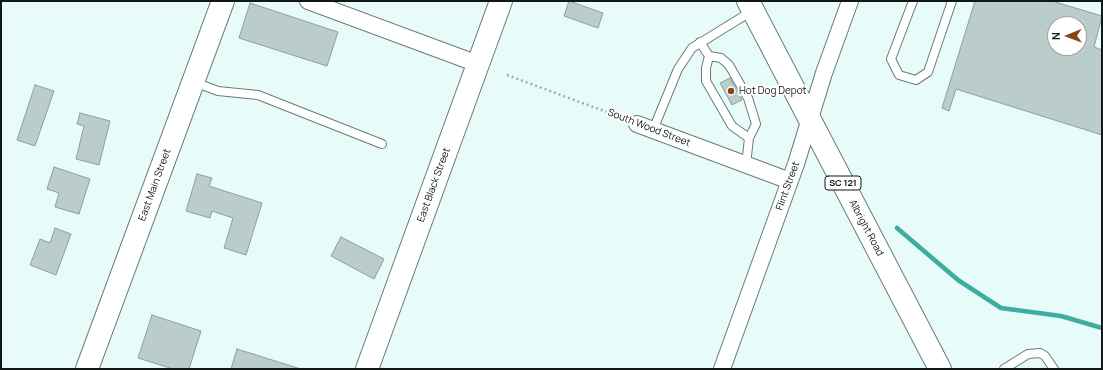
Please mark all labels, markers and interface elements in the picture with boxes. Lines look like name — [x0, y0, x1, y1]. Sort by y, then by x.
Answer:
north arrow — [1047, 16, 1087, 56]
text: N — [1048, 32, 1063, 40]
place label: Hot Dog Depot — [739, 85, 807, 97]
marker: Hot Dog Depot — [726, 86, 736, 96]
street label: South Wood Street — [606, 107, 692, 149]
street label: East Black Street — [415, 146, 453, 224]
street label: East Main Street — [136, 147, 174, 223]
street label: Flint Street — [774, 160, 802, 212]
road number: SC 121 — [825, 176, 861, 190]
street label: Albright Road — [846, 198, 886, 258]

